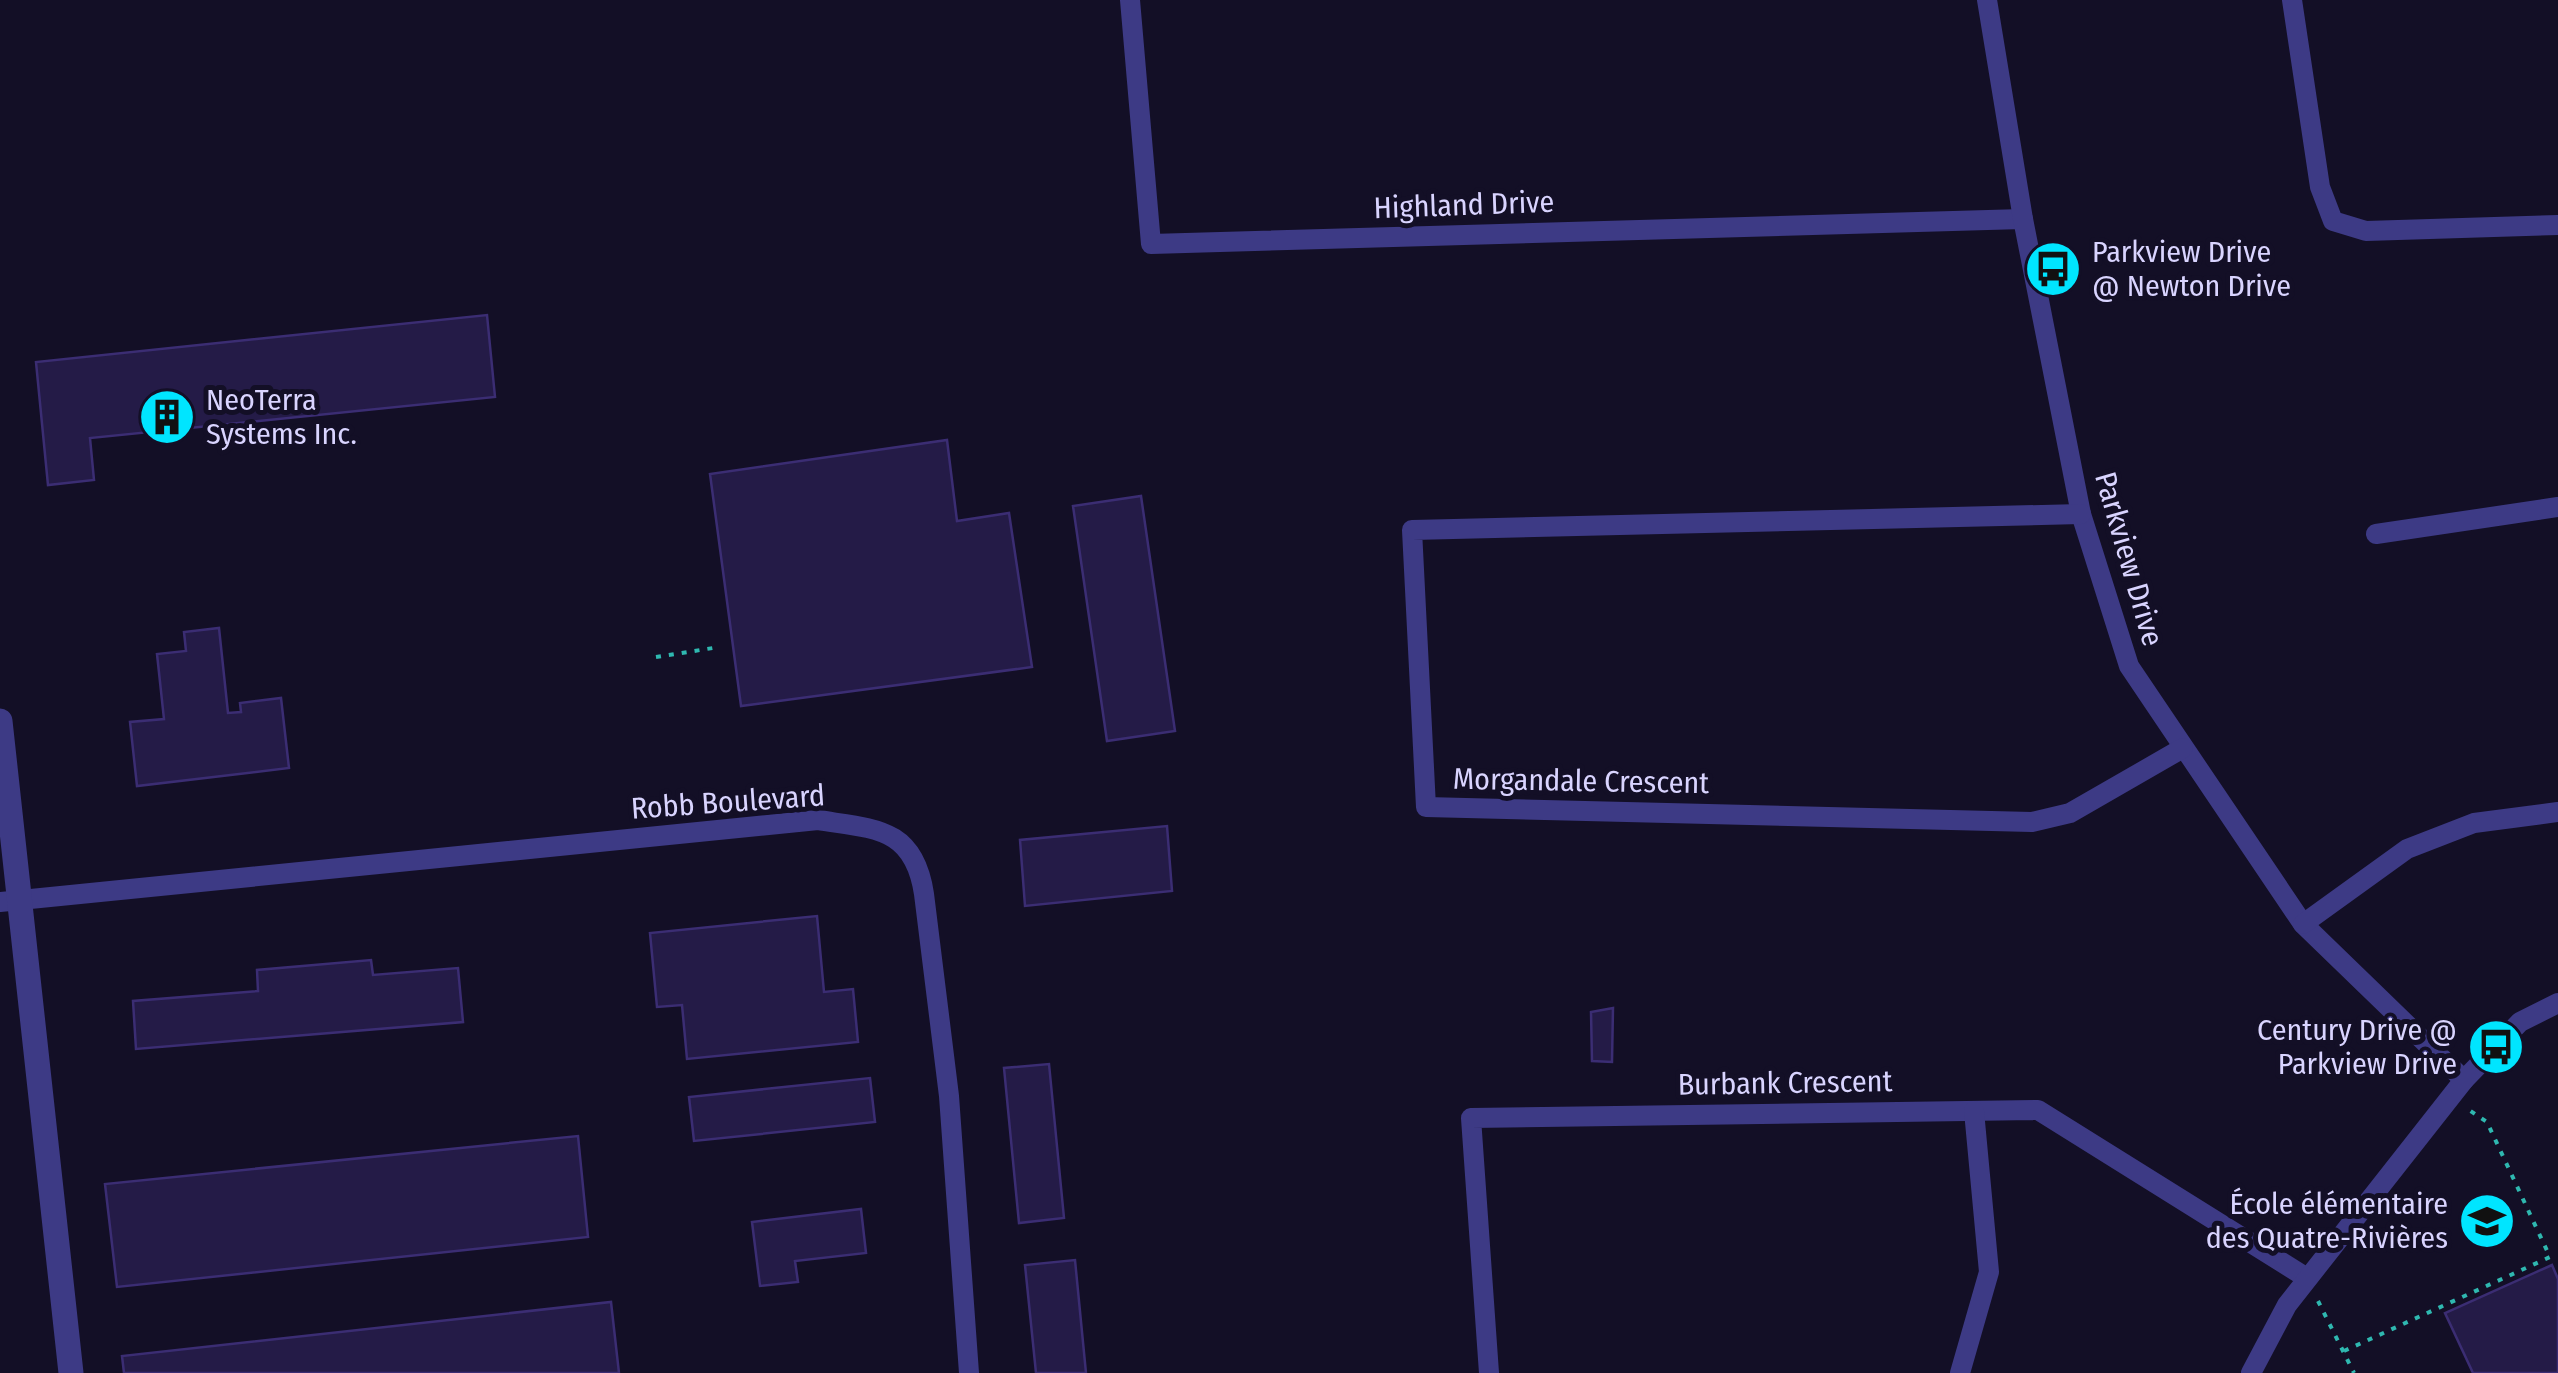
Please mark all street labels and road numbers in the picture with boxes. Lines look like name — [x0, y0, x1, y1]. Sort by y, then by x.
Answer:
street label: Highland Drive — [1373, 184, 1555, 226]
street label: Parkview Drive — [2087, 468, 2171, 650]
street label: Morgandale Crescent — [1453, 761, 1710, 801]
street label: Robb Boulevard — [630, 777, 826, 827]
street label: Burbank Crescent — [1677, 1063, 1893, 1103]

